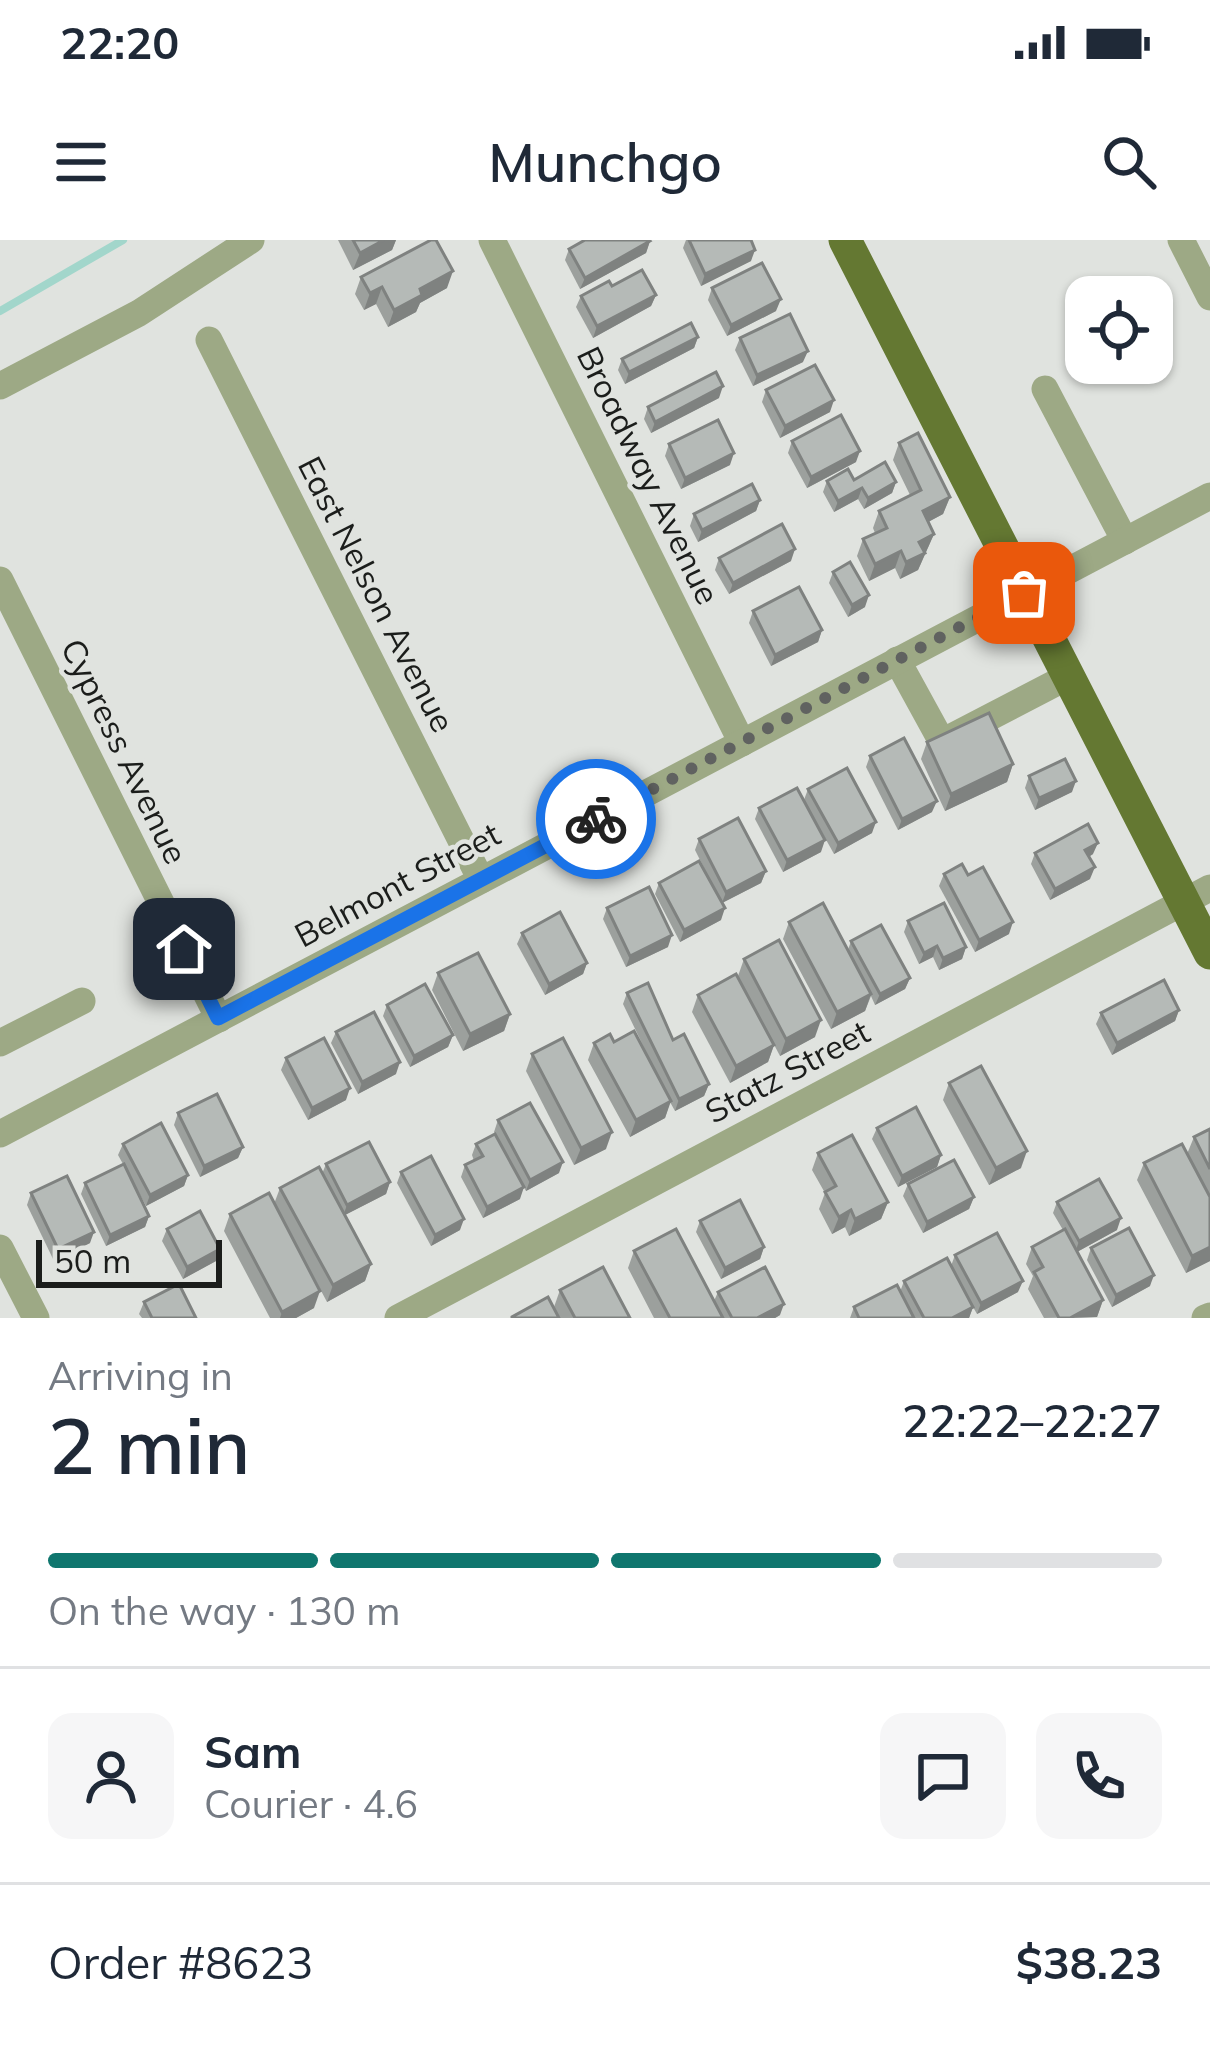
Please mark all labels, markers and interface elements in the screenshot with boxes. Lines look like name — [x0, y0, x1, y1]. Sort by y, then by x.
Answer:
text: 22:20 — [60, 14, 179, 70]
text: Munchgo — [488, 128, 722, 196]
icon: menu — [48, 129, 114, 195]
icon: search — [1096, 129, 1162, 195]
map controls — [1065, 276, 1173, 384]
button: locate — [1065, 276, 1173, 384]
street label: Broadway Avenue — [569, 339, 729, 611]
street label: East Nelson Avenue — [290, 449, 464, 739]
pin — [973, 542, 1075, 644]
icon: bag — [991, 560, 1057, 626]
street label: Cypress Avenue — [53, 632, 197, 870]
courier — [536, 759, 656, 879]
icon: bike — [563, 786, 629, 852]
street label: Belmont Street — [287, 813, 507, 955]
pin — [133, 898, 235, 1000]
icon: home — [151, 916, 217, 982]
street label: Statz Street — [698, 1011, 876, 1131]
scale bar — [36, 1234, 222, 1287]
text: 50 m — [54, 1240, 131, 1281]
text: Arriving in — [48, 1351, 233, 1400]
text: 22:22–22:27 — [902, 1392, 1162, 1448]
text: 2 min — [48, 1396, 251, 1494]
text: On the way · 130 m — [48, 1586, 400, 1635]
button: person — [48, 1713, 174, 1839]
button: chat — [880, 1713, 1006, 1839]
button: phone — [1036, 1713, 1162, 1839]
text: Sam — [204, 1723, 301, 1779]
text: Courier · 4.6 — [204, 1779, 418, 1828]
text: Order #8623 — [48, 1934, 313, 1990]
text: $38.23 — [1016, 1934, 1162, 1990]

